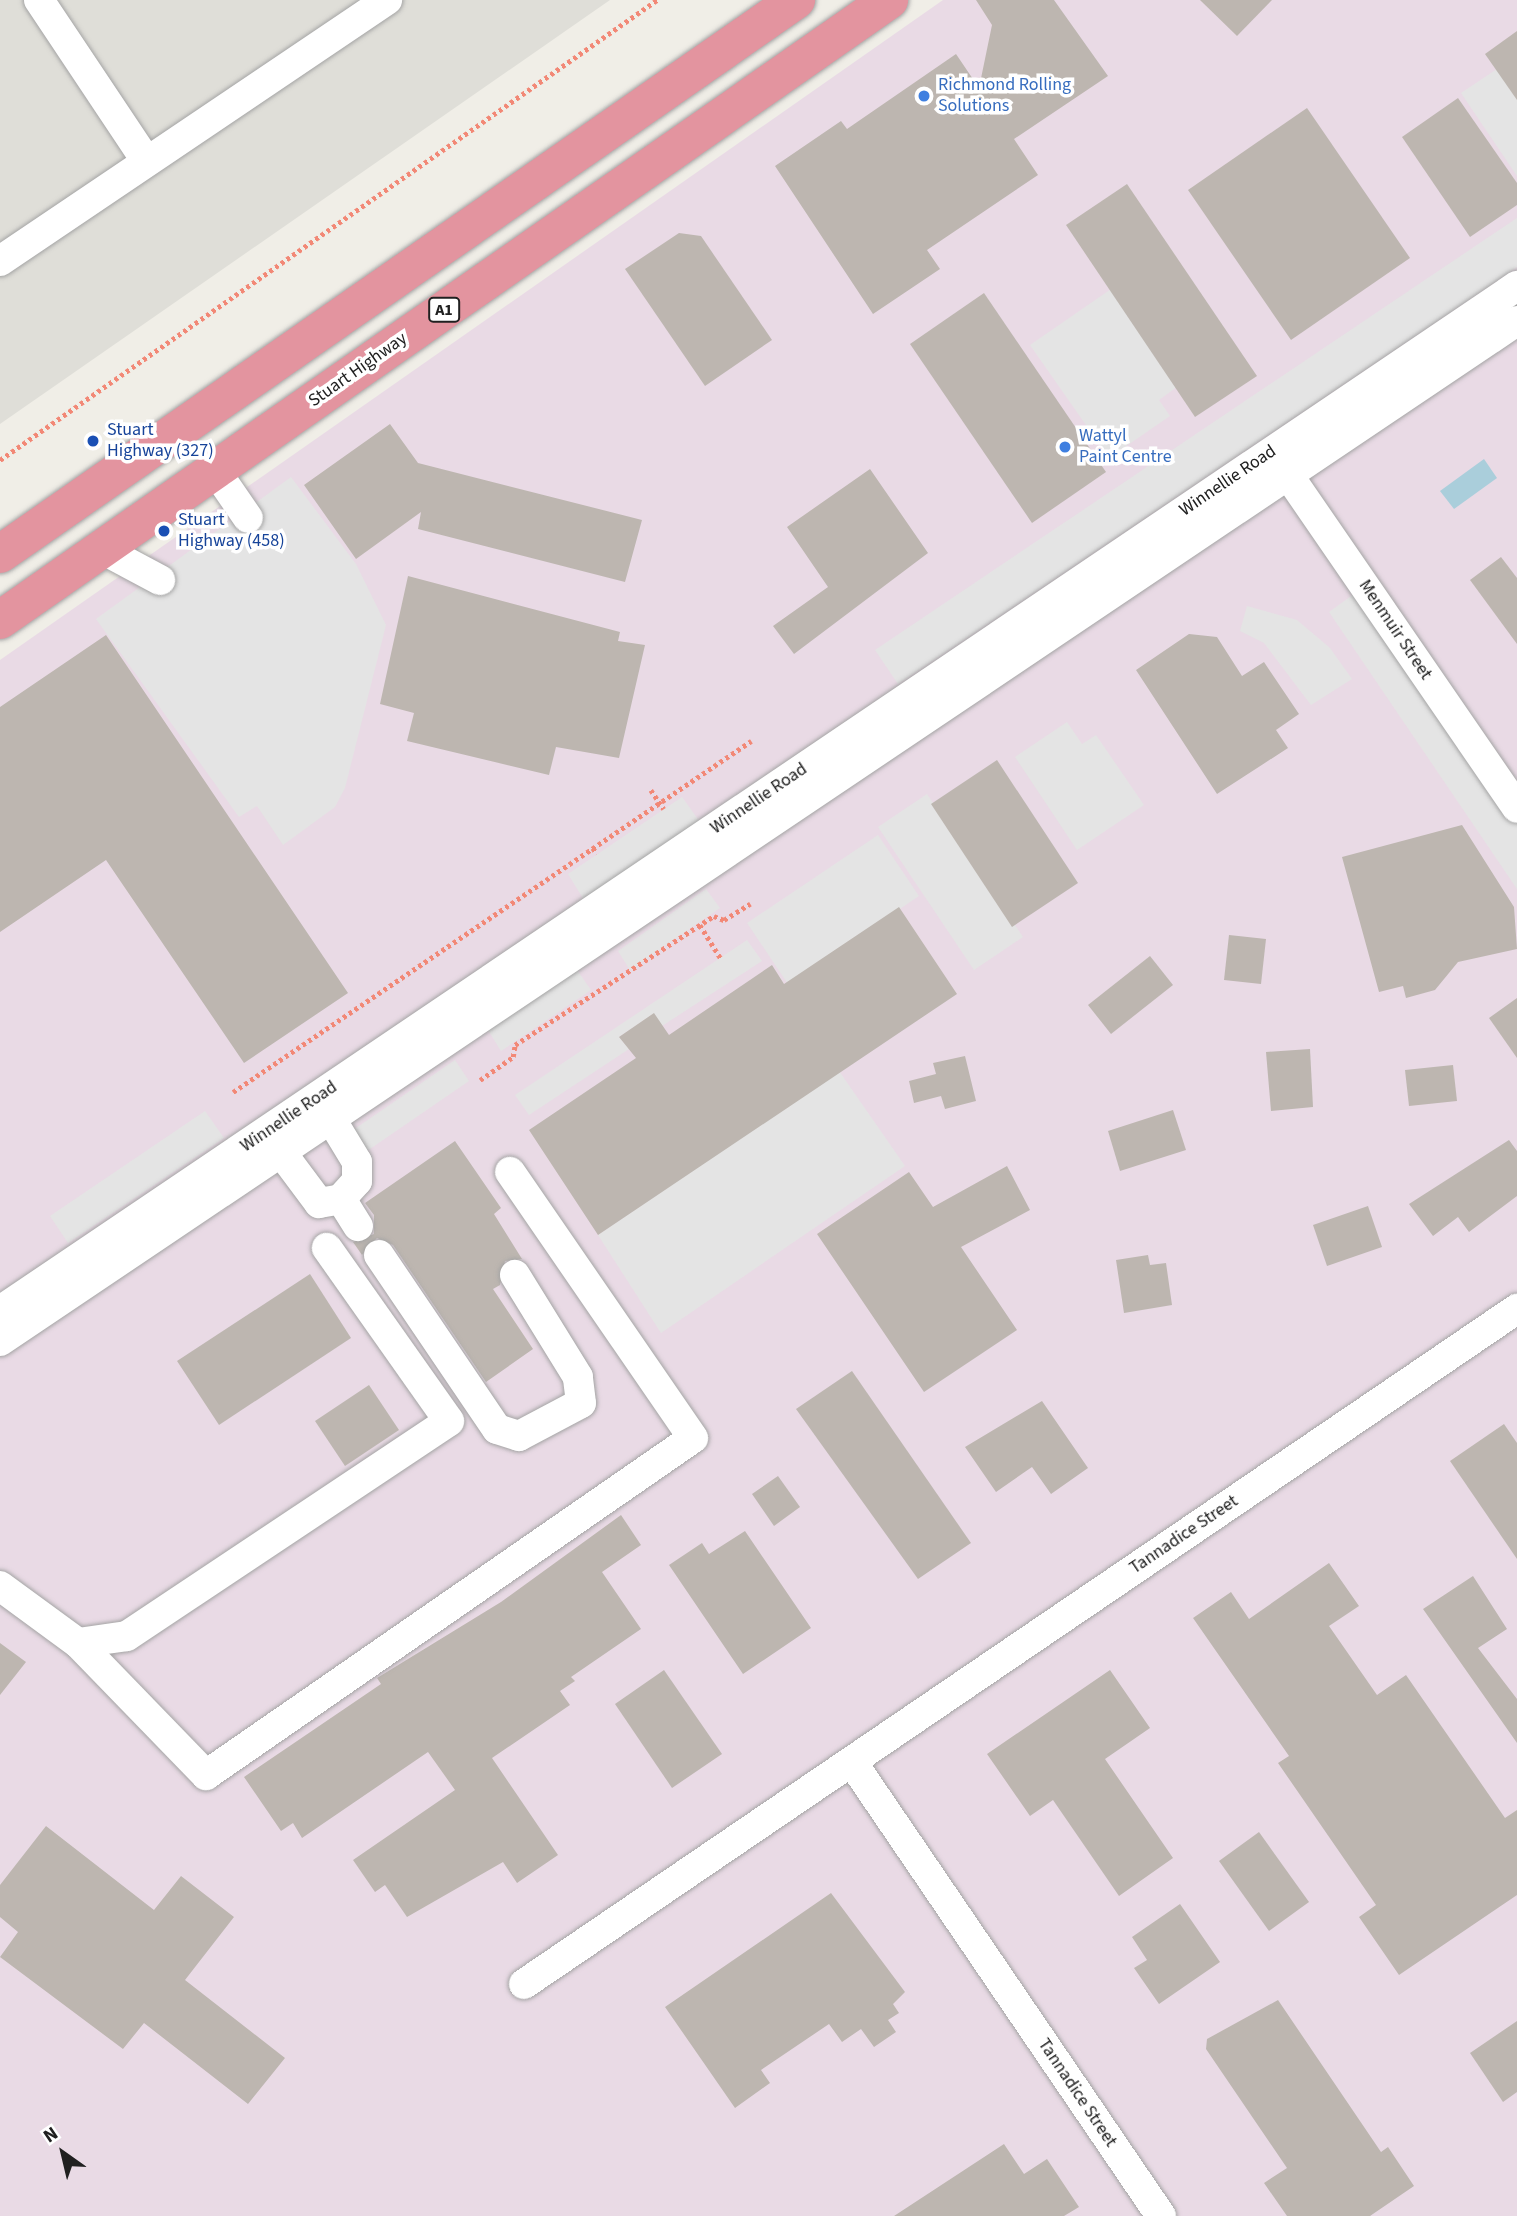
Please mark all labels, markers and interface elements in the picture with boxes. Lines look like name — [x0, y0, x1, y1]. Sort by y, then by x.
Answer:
place label: Richmond Rolling Solutions — [938, 75, 1071, 118]
marker: Richmond Rolling Solutions — [916, 88, 932, 104]
road number: A1 — [426, 298, 462, 322]
street label: Stuart Highway — [305, 328, 411, 412]
place label: Stuart Highway (327) — [107, 420, 214, 462]
place label: Wattyl Paint Centre — [1079, 426, 1172, 468]
marker: Stuart Highway (327) — [85, 433, 101, 449]
marker: Wattyl Paint Centre — [1057, 439, 1073, 455]
street label: Winnellie Road — [1176, 441, 1280, 521]
place label: Stuart Highway (458) — [178, 510, 285, 552]
marker: Stuart Highway (458) — [156, 523, 172, 539]
street label: Menmuir Street — [1354, 576, 1436, 684]
street label: Winnellie Road — [707, 759, 811, 839]
street label: Winnellie Road — [237, 1077, 341, 1157]
street label: Tannadice Street — [1126, 1491, 1242, 1579]
street label: Tannadice Street — [1033, 2035, 1121, 2151]
north arrow — [28, 2118, 98, 2188]
text: N — [38, 2120, 64, 2150]

